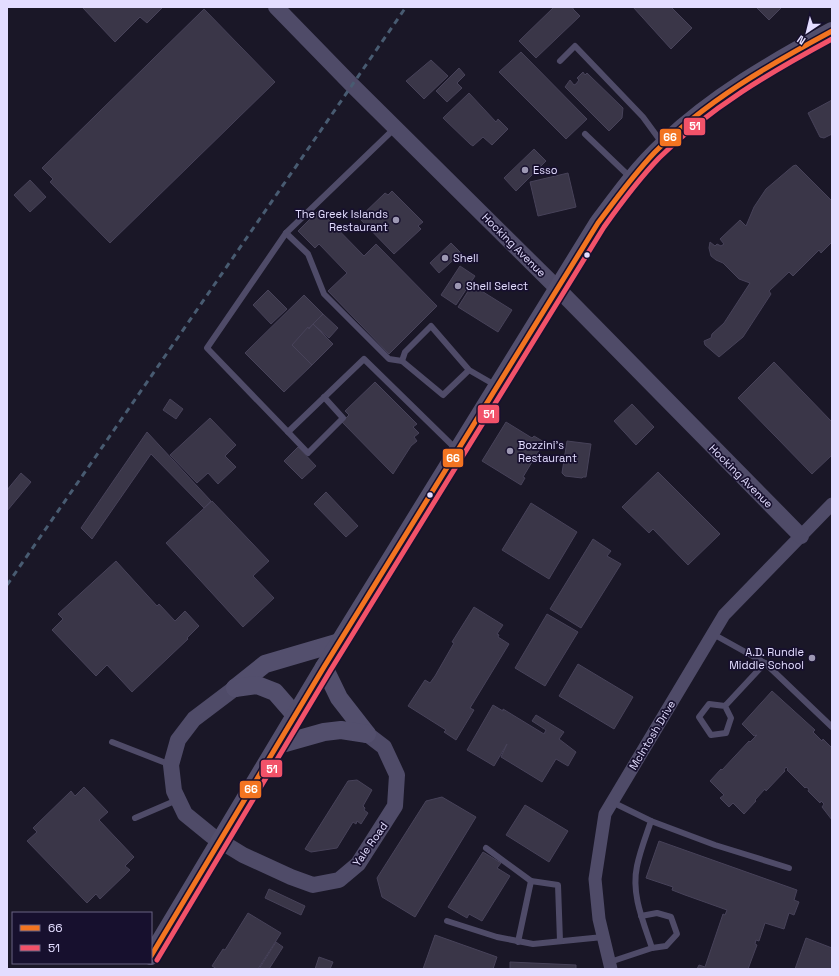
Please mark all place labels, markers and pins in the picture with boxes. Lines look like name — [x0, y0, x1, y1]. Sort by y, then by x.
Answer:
place label: Esso — [533, 163, 558, 177]
marker: Esso — [520, 165, 530, 175]
place label: The Greek Islands Restaurant — [295, 207, 388, 234]
marker: The Greek Islands Restaurant — [391, 215, 401, 225]
unlabelled marker — [582, 250, 592, 260]
place label: Shell — [453, 251, 478, 265]
marker: Shell — [440, 253, 450, 263]
place label: Shell Select — [466, 279, 528, 293]
marker: Shell Select — [453, 281, 463, 291]
place label: Bozzini's Restaurant — [518, 438, 577, 465]
marker: Bozzini's Restaurant — [505, 446, 515, 456]
unlabelled marker — [425, 490, 435, 500]
place label: A.D. Rundle Middle School — [729, 645, 804, 672]
marker: A.D. Rundle Middle School — [807, 653, 817, 663]

